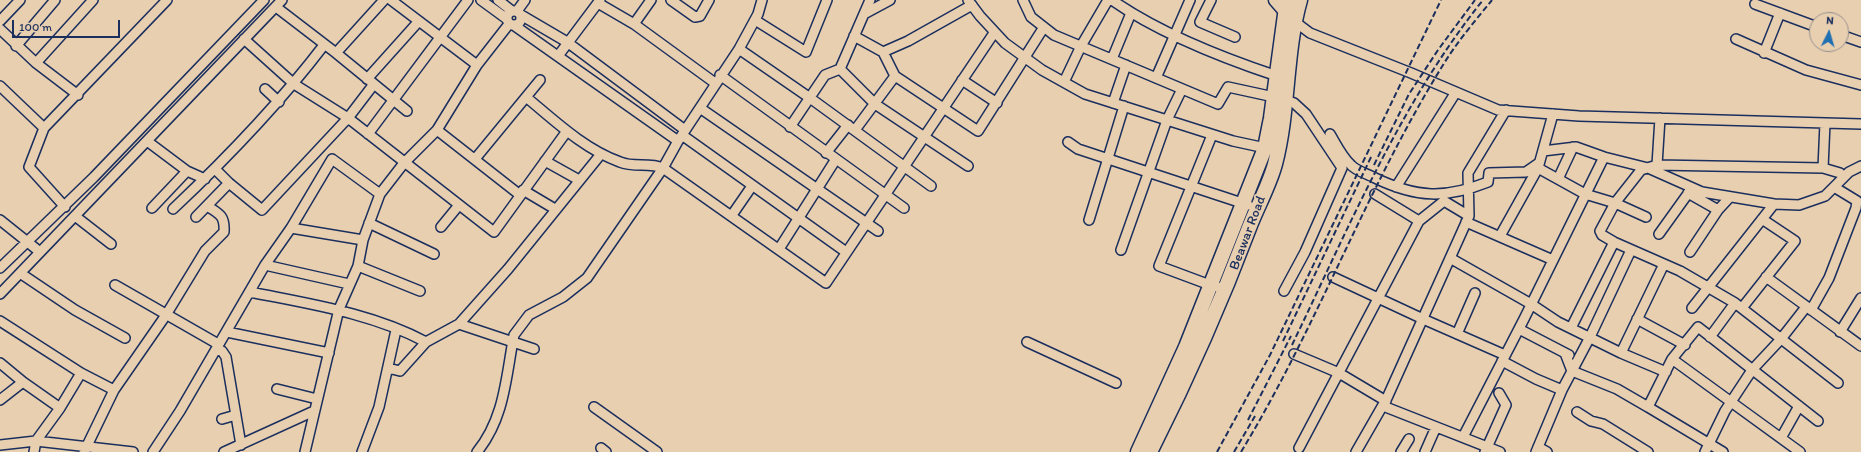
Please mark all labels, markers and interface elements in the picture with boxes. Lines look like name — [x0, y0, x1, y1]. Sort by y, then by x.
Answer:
scale bar — [14, 12, 122, 38]
north arrow — [1809, 12, 1849, 52]
text: N — [1826, 14, 1834, 27]
text: 100 m — [19, 20, 52, 34]
street label: Beawar Road — [1226, 194, 1270, 272]

